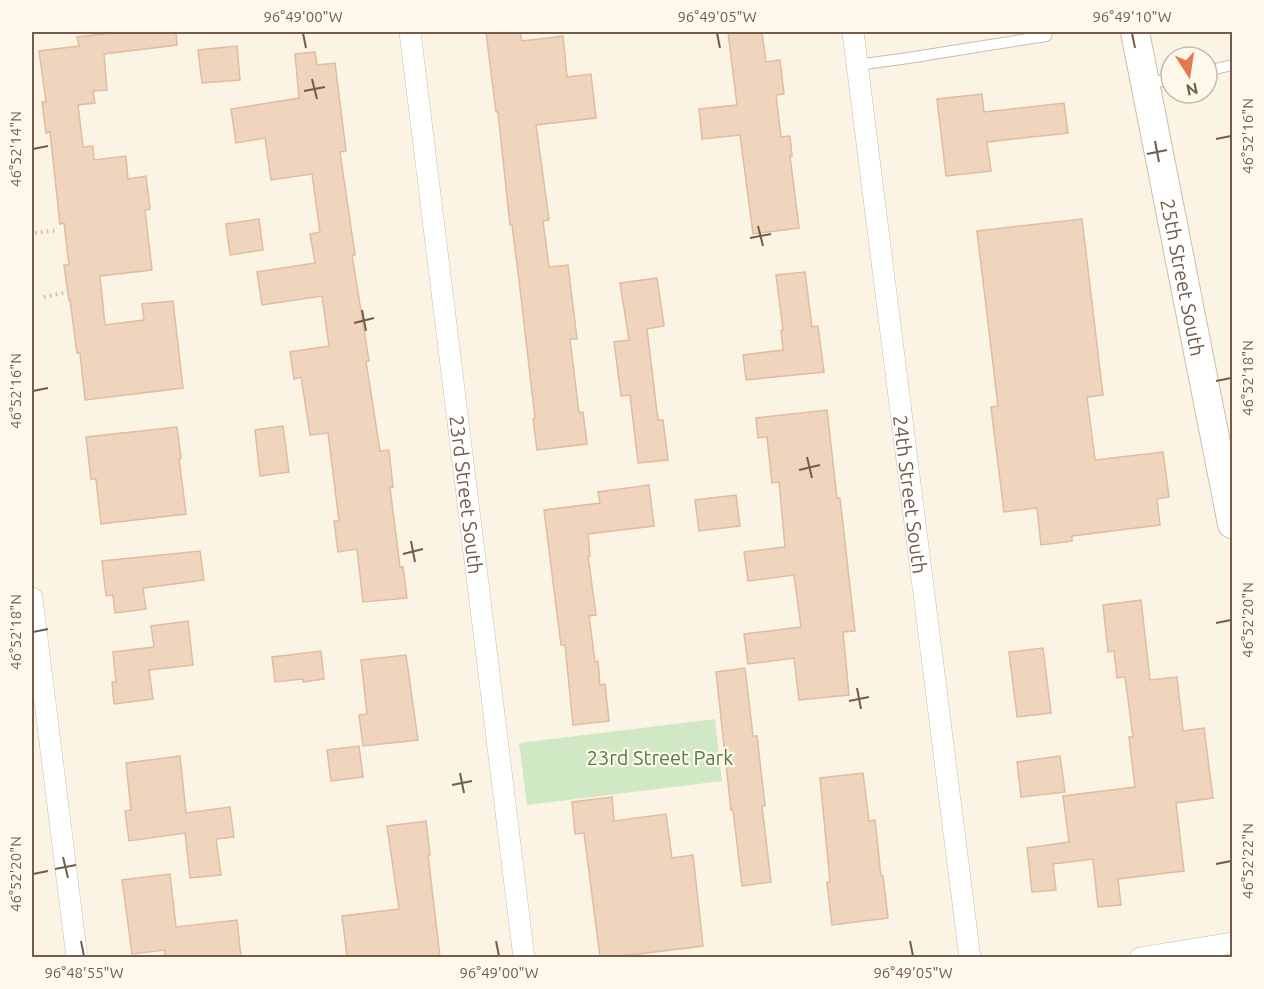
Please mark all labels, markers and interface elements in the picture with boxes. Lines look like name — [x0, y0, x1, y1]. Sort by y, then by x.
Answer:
text: 96°49'00"W — [263, 8, 343, 25]
text: 96°49'05"W — [677, 8, 757, 25]
text: 96°49'10"W — [1092, 8, 1172, 25]
north arrow — [1159, 45, 1219, 105]
text: N — [1184, 80, 1200, 100]
text: 46°52'16"N — [1239, 98, 1256, 174]
text: 46°52'14"N — [7, 111, 24, 187]
street label: 25th Street South — [1157, 197, 1210, 358]
text: 46°52'18"N — [1239, 340, 1256, 416]
text: 46°52'16"N — [7, 353, 24, 429]
street label: 23rd Street South — [446, 414, 488, 575]
street label: 24th Street South — [889, 414, 932, 575]
text: 46°52'20"N — [1239, 582, 1256, 658]
text: 46°52'18"N — [7, 594, 24, 670]
park label: 23rd Street Park — [587, 746, 733, 769]
text: 46°52'22"N — [1239, 823, 1256, 899]
text: 46°52'20"N — [7, 836, 24, 912]
text: 96°48'55"W — [44, 964, 124, 981]
text: 96°49'00"W — [459, 964, 539, 981]
text: 96°49'05"W — [873, 964, 953, 981]

